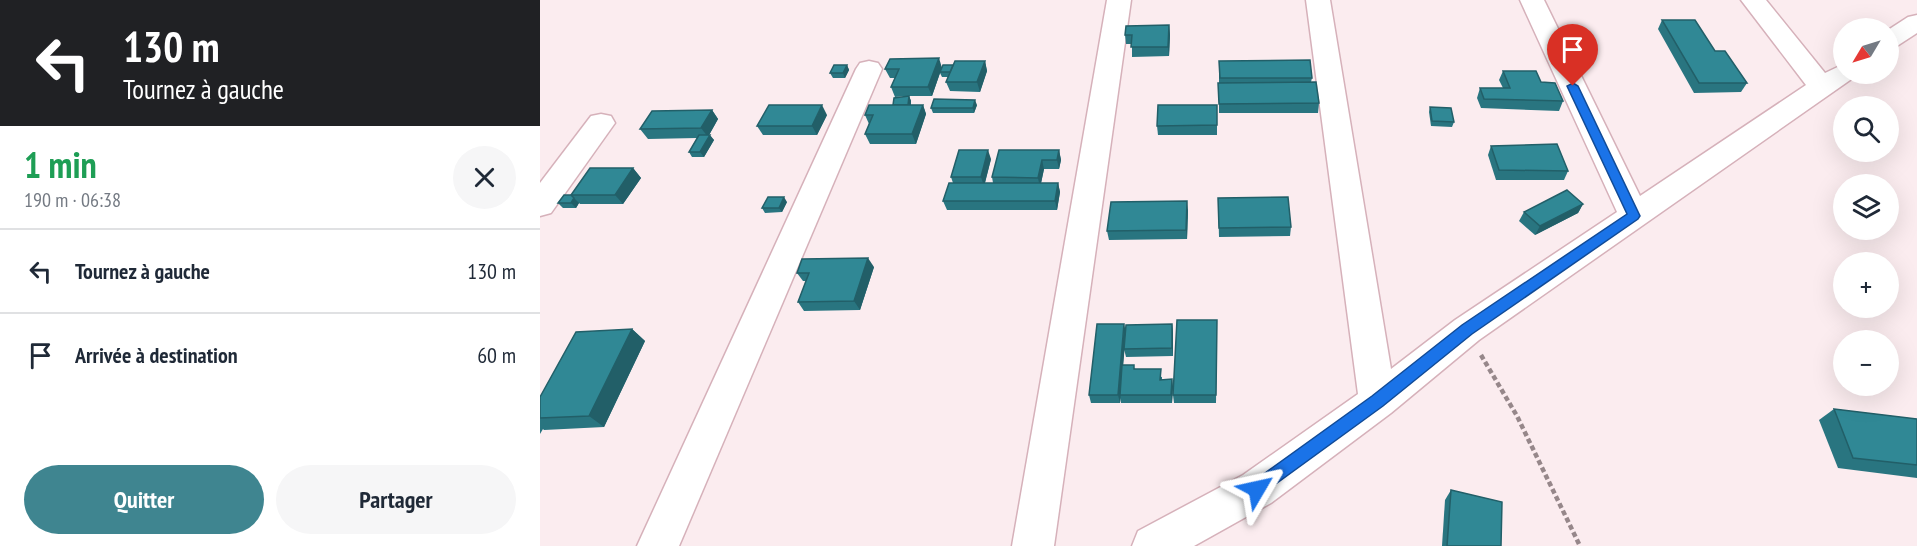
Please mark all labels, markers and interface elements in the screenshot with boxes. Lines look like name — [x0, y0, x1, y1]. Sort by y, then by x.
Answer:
north arrow — [1833, 18, 1899, 84]
map controls — [1833, 18, 1899, 396]
text: 130 m — [123, 19, 220, 74]
icon: left — [24, 24, 102, 102]
pin — [1547, 24, 1598, 86]
icon: arrive — [1556, 33, 1589, 66]
text: Tournez à gauche — [123, 72, 284, 106]
button: search — [1833, 96, 1899, 162]
text: 1 min — [24, 141, 97, 188]
button: close — [453, 146, 516, 209]
button: layers — [1833, 174, 1899, 240]
text: 190 m · 06:38 — [24, 187, 121, 213]
button: + — [1833, 252, 1899, 318]
icon: left — [24, 255, 57, 288]
text: Tournez à gauche — [75, 257, 210, 285]
text: 130 m — [467, 257, 516, 285]
button: − — [1833, 330, 1899, 396]
icon: arrive — [24, 339, 57, 372]
text: Arrivée à destination — [75, 341, 238, 369]
text: 60 m — [477, 341, 516, 369]
position arrow — [1225, 457, 1289, 521]
button: Quitter — [24, 465, 264, 534]
button: Partager — [276, 465, 516, 534]

